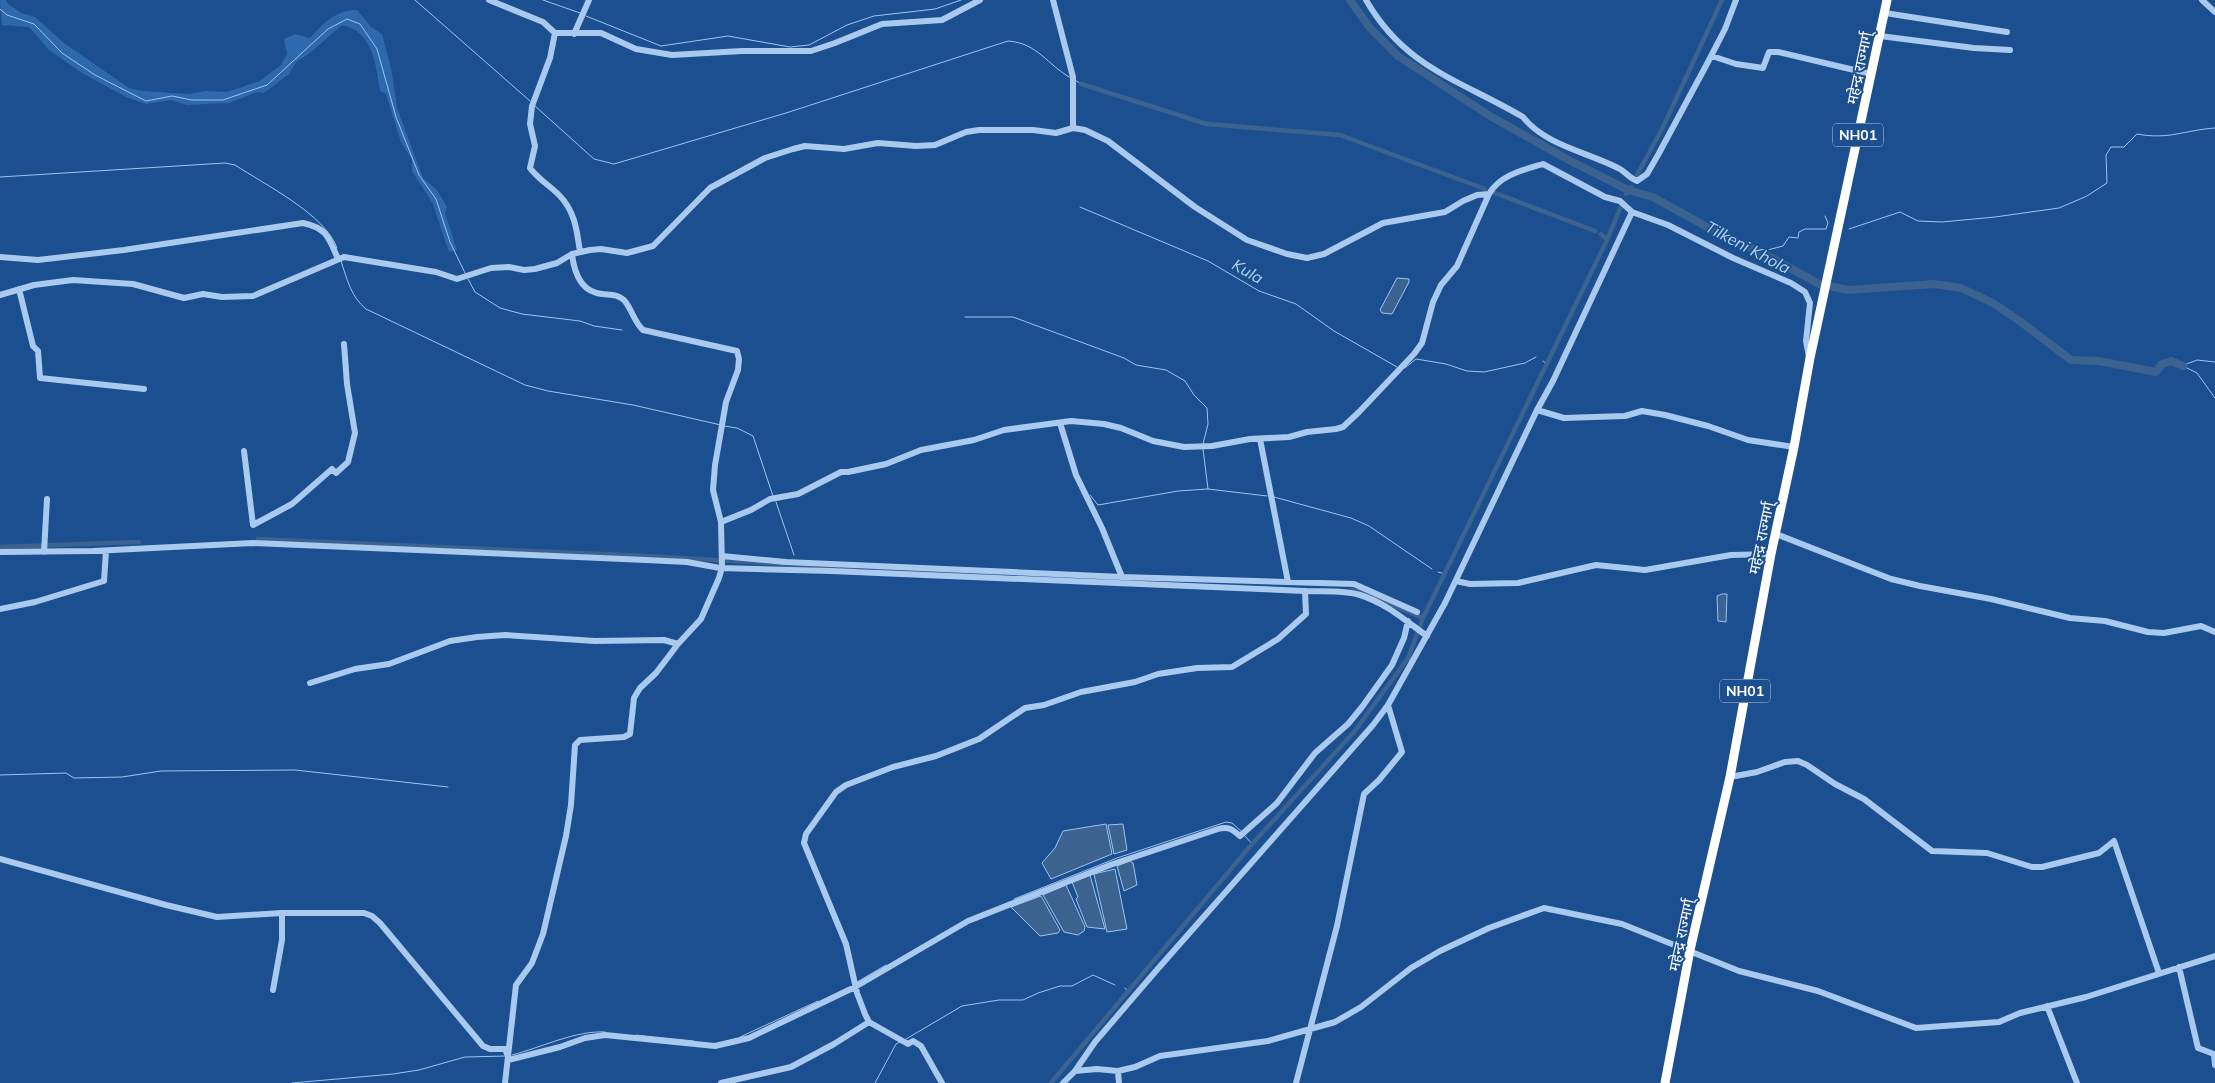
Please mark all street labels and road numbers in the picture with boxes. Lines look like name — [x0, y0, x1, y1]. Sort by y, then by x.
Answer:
street label: महेन्द्र राज्मार्ग् — [1842, 28, 1877, 106]
road number: NH01 — [1833, 124, 1883, 146]
street label: महेन्द्र राज्मार्ग् — [1744, 498, 1779, 576]
road number: NH01 — [1720, 679, 1770, 702]
street label: महेन्द्र राज्मार्ग् — [1664, 895, 1699, 973]

